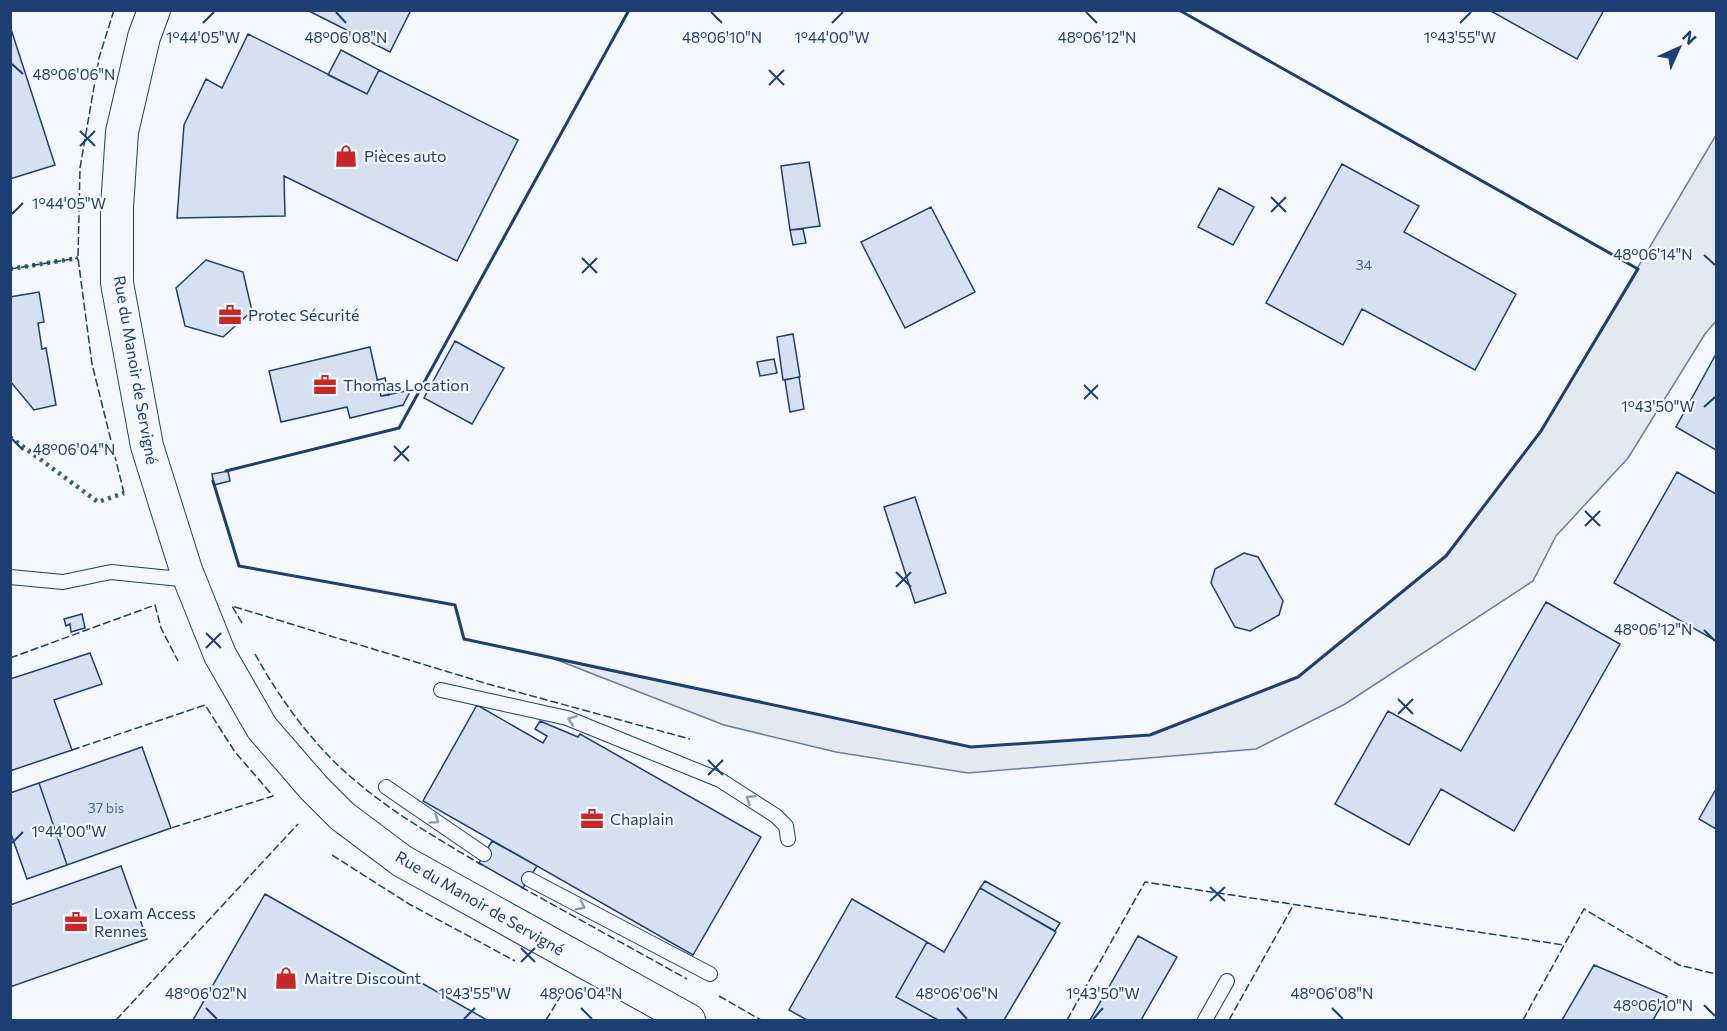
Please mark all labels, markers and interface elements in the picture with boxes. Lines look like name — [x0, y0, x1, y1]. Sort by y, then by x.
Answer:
north arrow — [1649, 18, 1709, 78]
text: N — [1679, 26, 1701, 48]
text: 1°44'05"W — [166, 28, 240, 46]
text: 48°06'08"N — [305, 28, 387, 46]
text: 48°06'10"N — [682, 28, 762, 46]
text: 1°44'00"W — [794, 28, 870, 46]
text: 48°06'12"N — [1058, 28, 1136, 46]
text: 1°43'55"W — [1424, 28, 1496, 46]
text: 48°06'06"N — [33, 65, 115, 83]
shop icon: Pièces auto — [333, 143, 359, 169]
place label: Pièces auto — [364, 146, 447, 165]
text: 1°44'05"W — [32, 194, 106, 212]
text: 48°06'14"N — [1613, 245, 1693, 263]
house number: 34 — [1356, 256, 1373, 273]
street label: Rue du Manoir de Servigné — [110, 274, 162, 466]
office icon: Protec Sécurité — [217, 302, 243, 328]
place label: Protec Sécurité — [248, 305, 360, 324]
office icon: Thomas Location — [312, 372, 338, 398]
place label: Thomas Location — [343, 375, 469, 394]
text: 1°43'50"W — [1621, 397, 1695, 415]
text: 48°06'04"N — [33, 440, 115, 458]
text: 48°06'12"N — [1614, 620, 1692, 638]
one-way arrow — [567, 715, 578, 728]
one-way arrow — [746, 795, 757, 806]
house number: 37 bis — [88, 799, 124, 816]
office icon: Chaplain — [579, 806, 605, 832]
place label: Chaplain — [610, 809, 674, 828]
one-way arrow — [428, 813, 439, 824]
text: 1°44'00"W — [31, 822, 107, 840]
street label: Rue du Manoir de Servigné — [392, 846, 568, 959]
one-way arrow — [574, 899, 585, 910]
place label: Loxam Access Rennes — [94, 903, 196, 940]
office icon: Loxam Access Rennes — [63, 909, 89, 935]
shop icon: Maitre Discount — [273, 965, 299, 991]
place label: Maitre Discount — [304, 968, 422, 987]
text: 48°06'02"N — [165, 984, 247, 1002]
text: 1°43'55"W — [439, 984, 511, 1002]
text: 48°06'04"N — [540, 984, 622, 1002]
text: 48°06'06"N — [916, 984, 998, 1002]
text: 1°43'50"W — [1066, 984, 1140, 1002]
text: 48°06'08"N — [1291, 984, 1373, 1002]
text: 48°06'10"N — [1613, 996, 1693, 1014]

